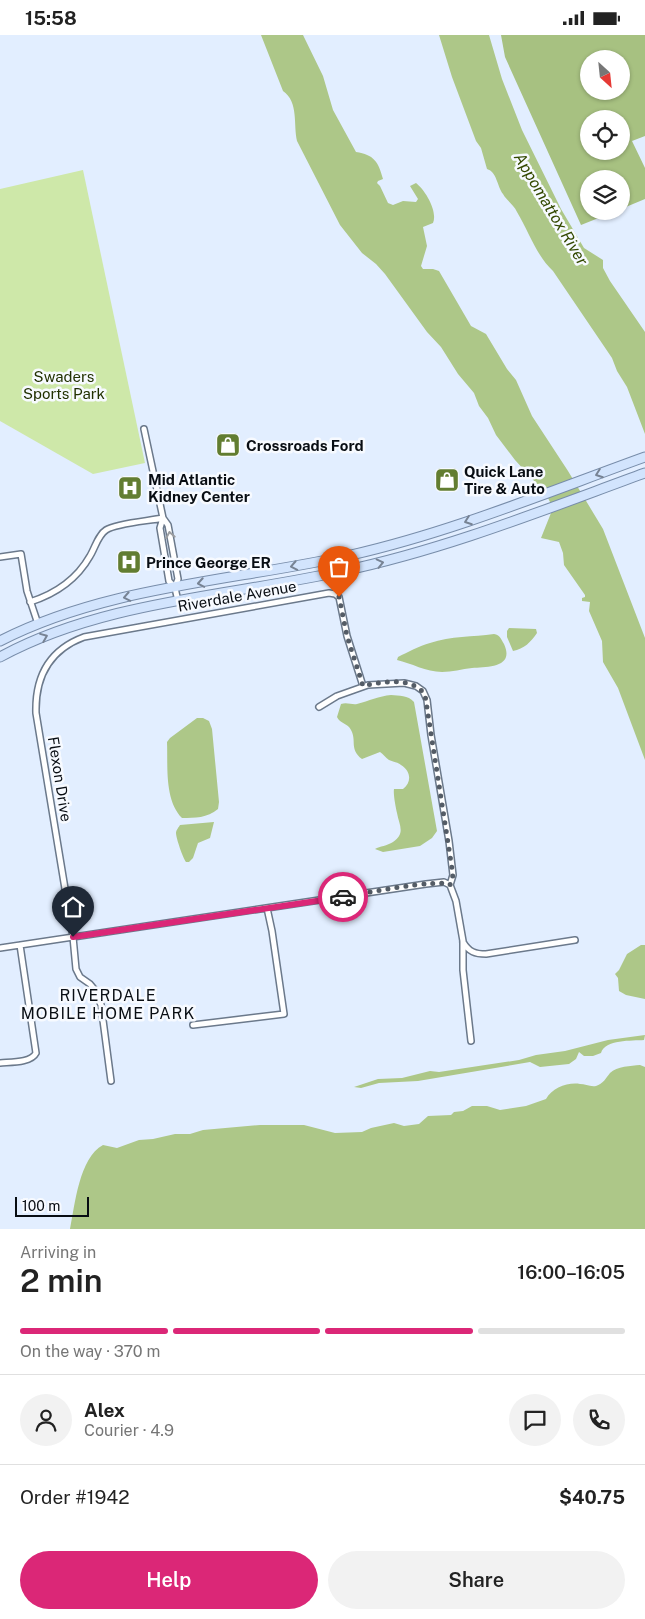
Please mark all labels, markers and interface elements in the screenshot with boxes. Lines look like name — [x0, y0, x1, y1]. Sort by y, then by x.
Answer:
text: 15:58 — [25, 7, 77, 29]
north arrow — [580, 50, 630, 100]
map controls — [580, 50, 630, 220]
button: locate — [580, 110, 630, 160]
water label: Appomattox River — [510, 149, 593, 269]
button: layers — [580, 170, 630, 220]
park label: Swaders Sports Park — [23, 368, 105, 402]
shop icon: Crossroads Ford — [215, 432, 241, 458]
place label: Crossroads Ford — [246, 437, 364, 454]
place label: Quick Lane Tire & Auto — [464, 463, 545, 497]
shop icon: Quick Lane Tire & Auto — [434, 467, 460, 493]
one-way arrow — [595, 468, 604, 478]
place label: Mid Atlantic Kidney Center — [148, 471, 250, 505]
hospital icon: Mid Atlantic Kidney Center — [117, 475, 143, 501]
one-way arrow — [465, 515, 473, 525]
one-way arrow — [166, 531, 176, 539]
pin — [318, 546, 360, 597]
hospital icon: Prince George ER — [116, 549, 142, 575]
icon: bag — [325, 553, 353, 581]
place label: Prince George ER — [146, 554, 271, 571]
one-way arrow — [376, 558, 385, 569]
one-way arrow — [290, 560, 299, 571]
street label: Riverdale Avenue — [176, 577, 298, 615]
one-way arrow — [197, 578, 206, 588]
one-way arrow — [123, 591, 131, 602]
one-way arrow — [39, 632, 48, 643]
street label: Flexon Drive — [45, 735, 75, 823]
courier — [318, 872, 368, 922]
icon: car — [329, 883, 357, 911]
pin — [52, 886, 94, 937]
icon: home — [59, 893, 87, 921]
district label: RIVERDALE MOBILE HOME PARK — [21, 986, 195, 1023]
scale bar — [15, 1194, 89, 1217]
text: 100 m — [22, 1198, 60, 1214]
text: Arriving in — [20, 1243, 96, 1262]
text: 16:00–16:05 — [517, 1261, 625, 1283]
text: 2 min — [20, 1262, 103, 1299]
text: On the way · 370 m — [20, 1342, 160, 1361]
button: person — [20, 1394, 72, 1446]
button: chat — [509, 1394, 561, 1446]
button: phone — [573, 1394, 625, 1446]
text: Alex — [84, 1399, 125, 1421]
text: Courier · 4.9 — [84, 1421, 174, 1440]
text: Order #1942 — [20, 1486, 130, 1508]
text: $40.75 — [559, 1486, 625, 1508]
button: Help — [20, 1551, 318, 1609]
button: Share — [328, 1551, 625, 1609]

